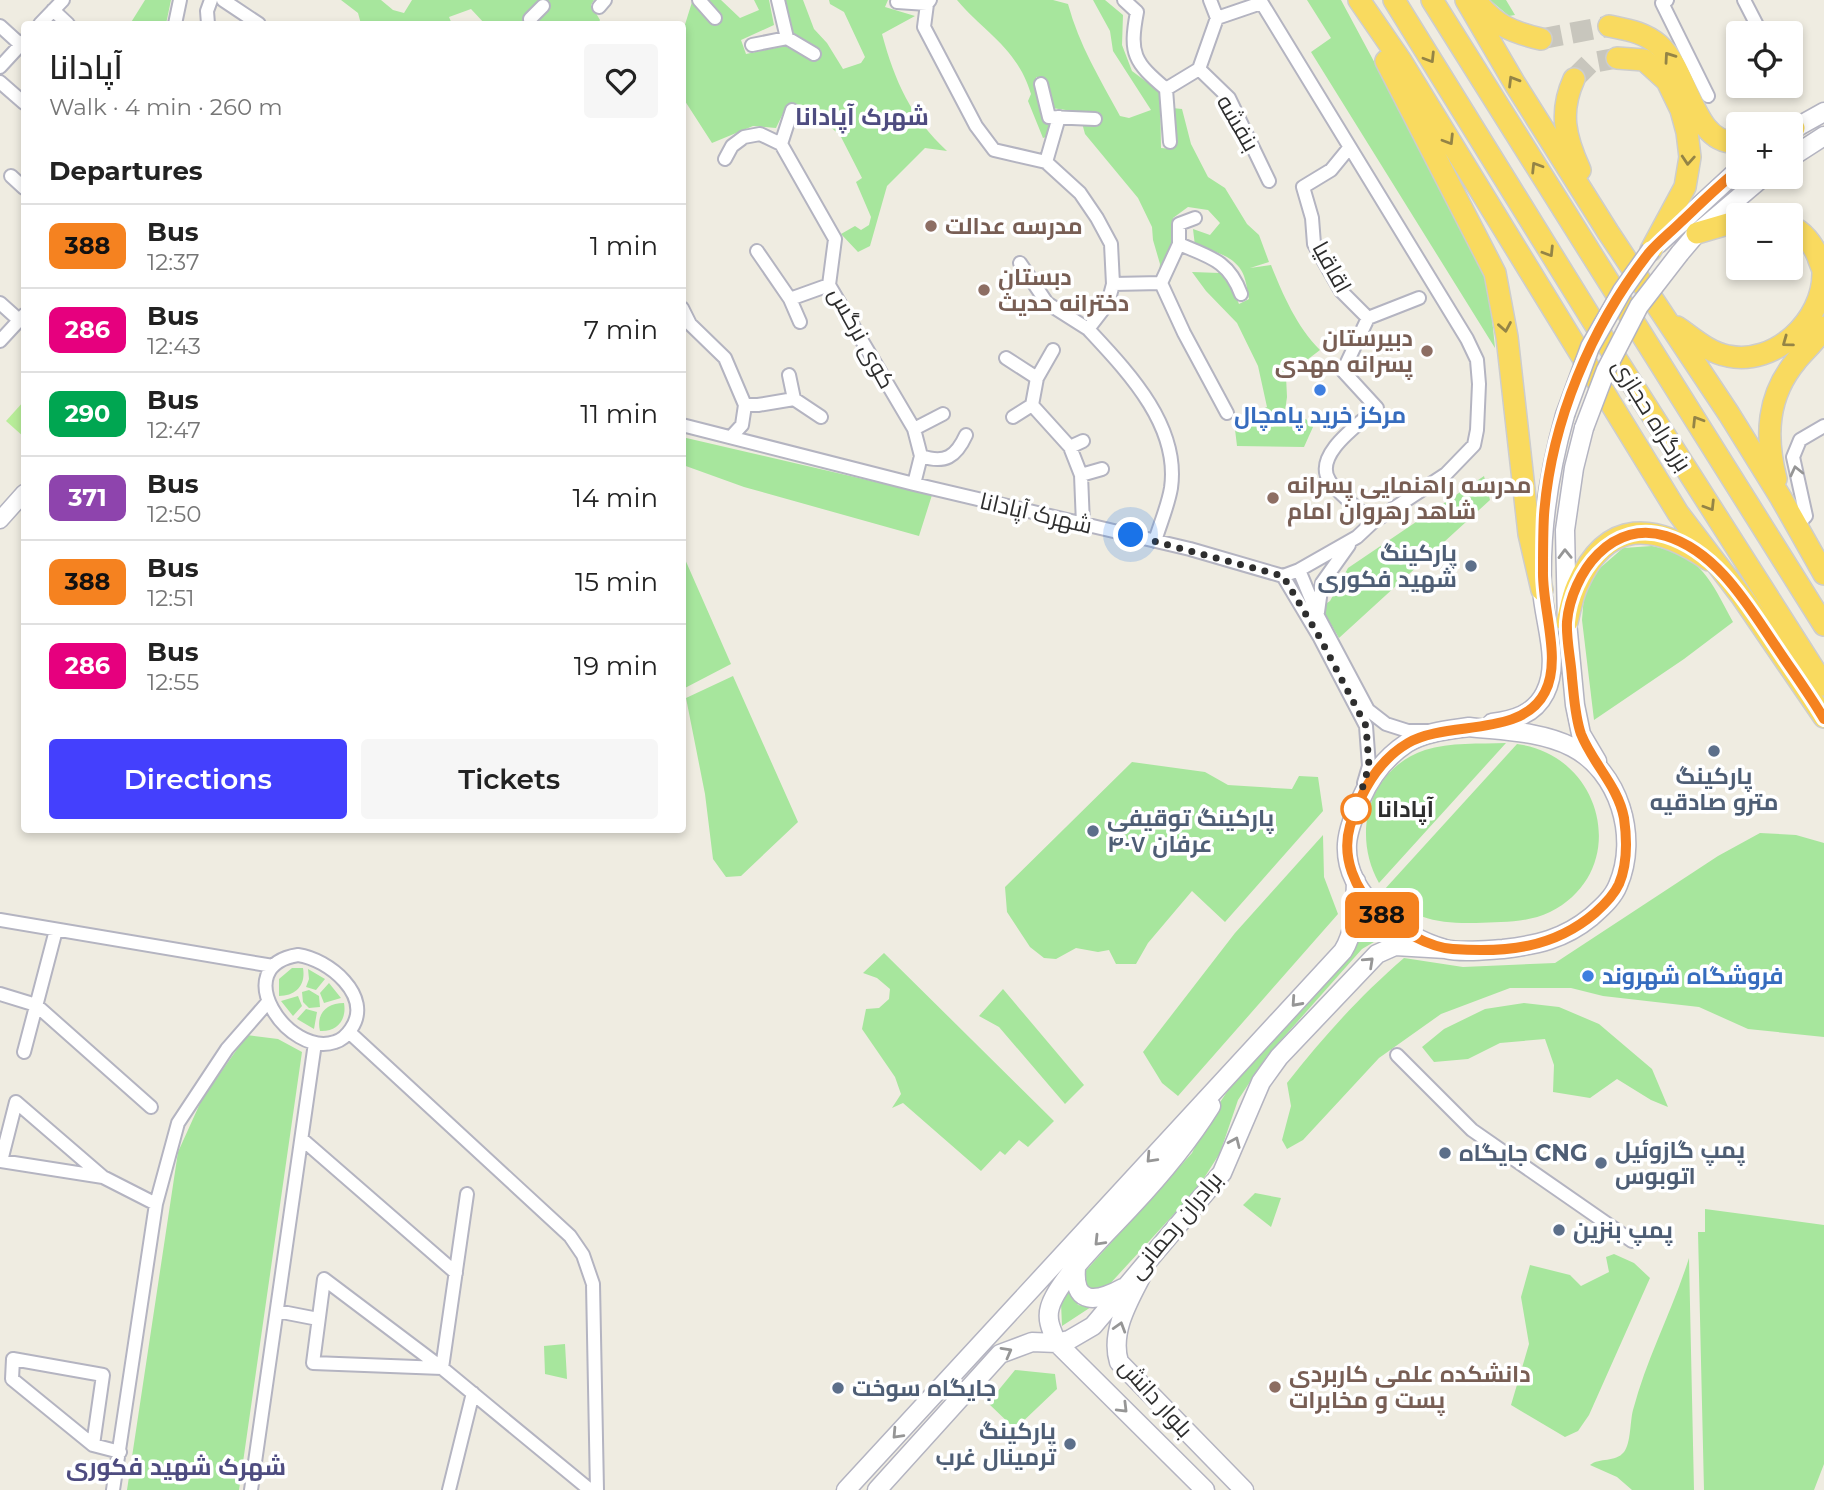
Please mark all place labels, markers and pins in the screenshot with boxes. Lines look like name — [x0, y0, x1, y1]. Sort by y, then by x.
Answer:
place label: مدرسه عدالت — [945, 212, 1083, 240]
marker: مدرسه عدالت — [923, 218, 939, 234]
place label: دبستان دخترانه حدیث — [998, 263, 1129, 317]
marker: دبستان دخترانه حدیث — [976, 282, 992, 298]
place label: دبیرستان پسرانه مهدی — [1275, 324, 1413, 380]
marker: دبیرستان پسرانه مهدی — [1419, 343, 1435, 359]
marker: مرکز خرید پامچال — [1312, 382, 1328, 398]
place label: مرکز خرید پامچال — [1234, 401, 1406, 431]
place label: مدرسه راهنمایی پسرانه شاهد رهروان امام — [1287, 471, 1531, 527]
marker: مدرسه راهنمایی پسرانه شاهد رهروان امام — [1265, 490, 1281, 506]
place label: پارکینگ شهید فکوری — [1318, 539, 1457, 593]
marker: پارکینگ شهید فکوری — [1463, 558, 1479, 574]
marker: پارکینگ مترو صادقیه — [1706, 743, 1722, 759]
place label: پارکینگ مترو صادقیه — [1650, 762, 1778, 816]
marker: آپادانا — [1341, 794, 1371, 824]
place label: آپادانا — [1377, 795, 1435, 825]
place label: پارکینگ توقیفی عرفان ۴۰۷ — [1107, 804, 1274, 858]
marker: پارکینگ توقیفی عرفان ۴۰۷ — [1085, 823, 1101, 839]
place label: فروشگاه شهروند — [1602, 962, 1784, 990]
marker: فروشگاه شهروند — [1580, 968, 1596, 984]
place label: پمپ گازوئیل اتوبوس — [1615, 1136, 1745, 1190]
place label: جایگاه CNG — [1459, 1139, 1588, 1167]
marker: جایگاه CNG — [1437, 1145, 1453, 1161]
marker: پمپ گازوئیل اتوبوس — [1593, 1155, 1609, 1171]
place label: پمپ بنزین — [1573, 1216, 1673, 1246]
marker: پمپ بنزین — [1551, 1222, 1567, 1238]
place label: دانشکده علمی کاربردی پست و مخابرات — [1289, 1360, 1531, 1416]
place label: جایگاه سوخت — [852, 1374, 996, 1402]
marker: دانشکده علمی کاربردی پست و مخابرات — [1267, 1379, 1283, 1395]
marker: جایگاه سوخت — [830, 1380, 846, 1396]
place label: پارکینگ ترمینال غرب — [935, 1417, 1057, 1471]
marker: پارکینگ ترمینال غرب — [1062, 1436, 1078, 1452]

